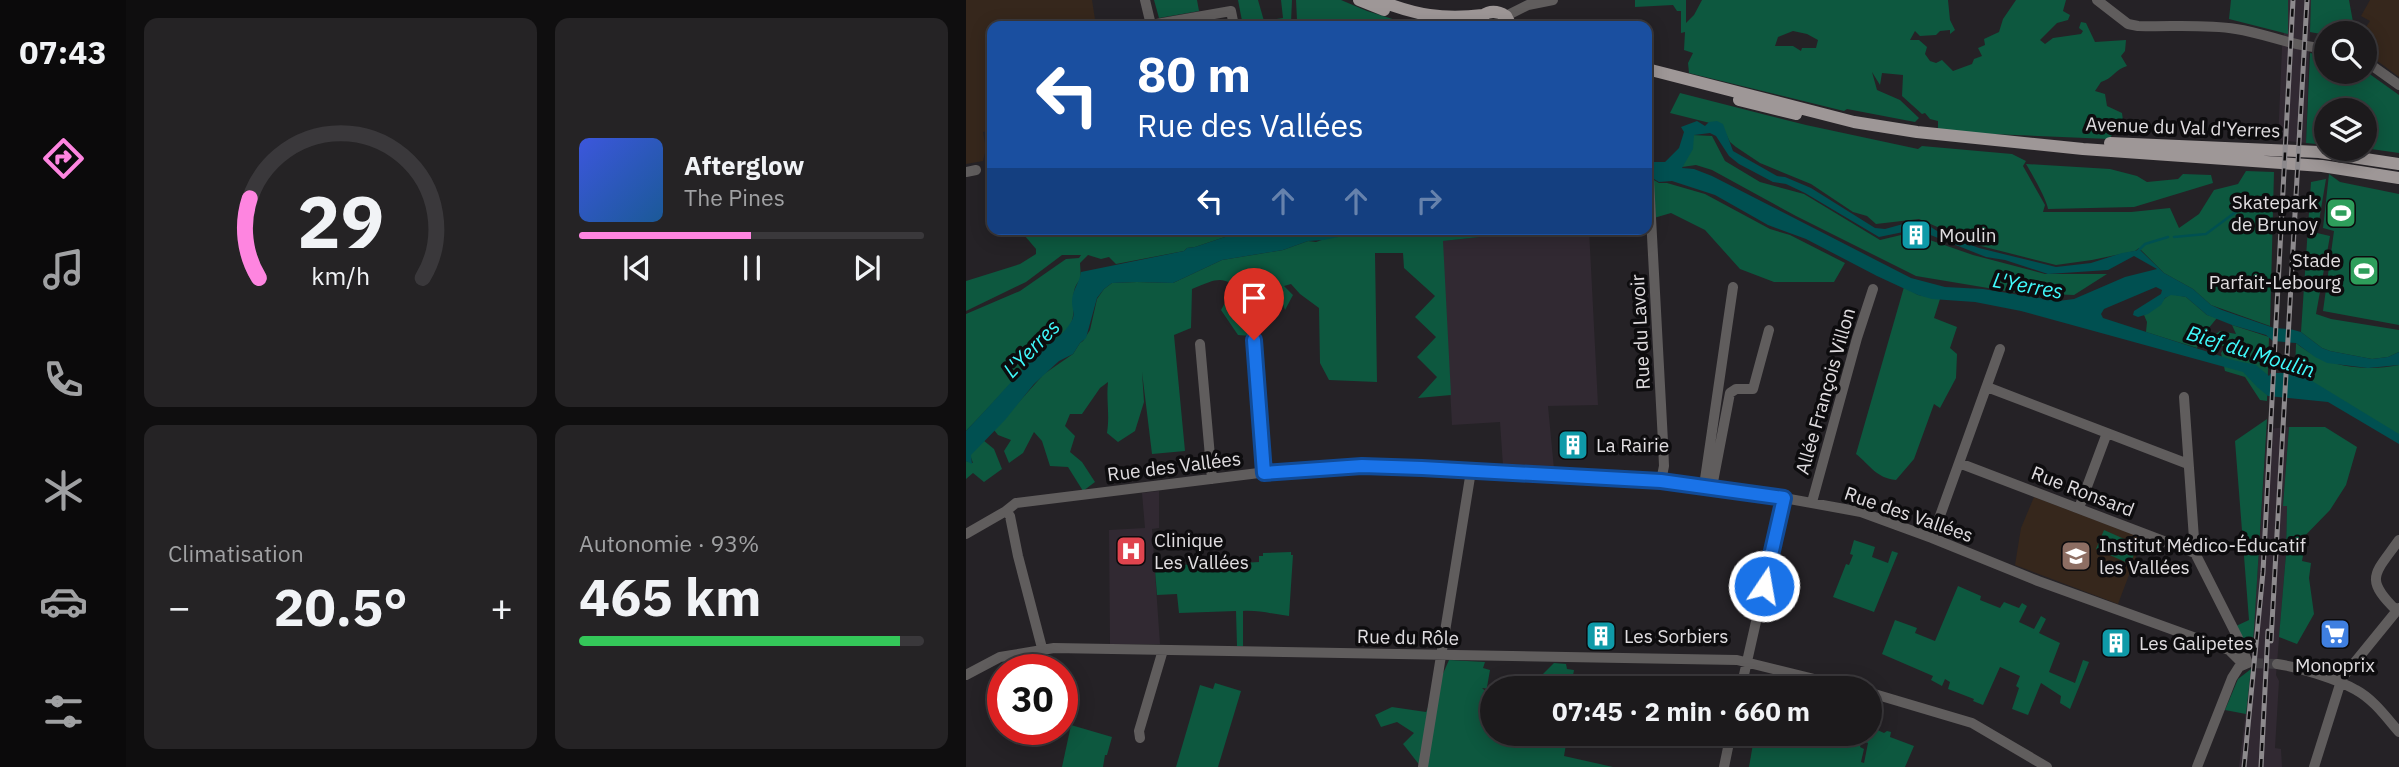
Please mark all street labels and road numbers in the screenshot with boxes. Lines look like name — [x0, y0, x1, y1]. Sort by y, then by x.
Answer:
street label: Avenue du Val d'Yerres — [2085, 112, 2281, 142]
street label: Rue du Lavoir — [1625, 274, 1655, 390]
street label: Allée François Villon — [1790, 305, 1860, 477]
street label: Rue des Vallées — [1106, 446, 1242, 486]
street label: Rue Ronsard — [2028, 460, 2138, 522]
street label: Rue des Vallées — [1841, 481, 1977, 547]
street label: Rue du Rôle — [1357, 624, 1459, 650]

